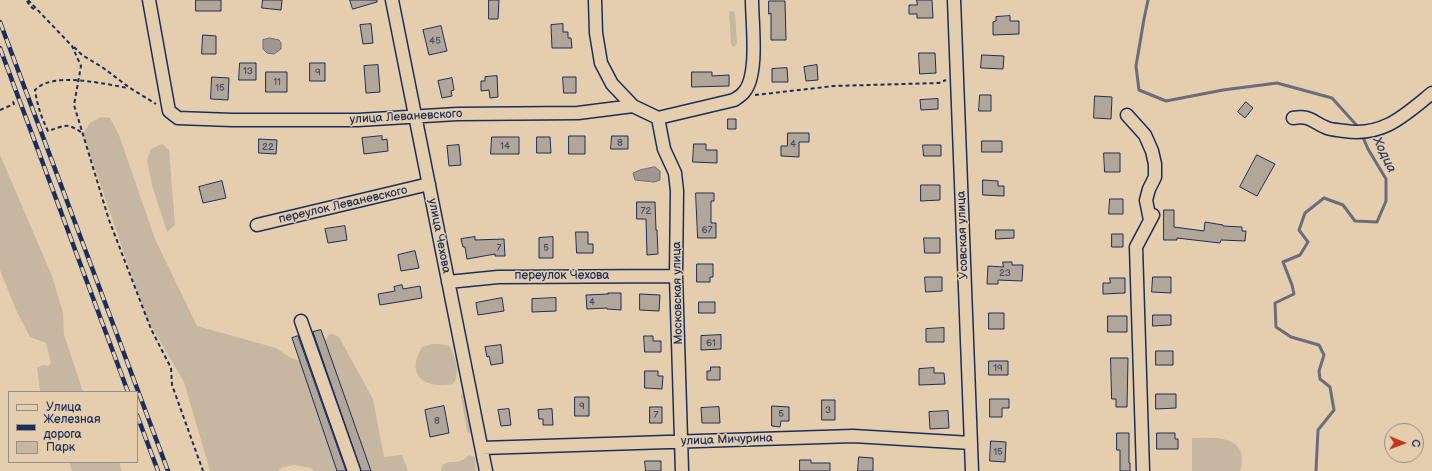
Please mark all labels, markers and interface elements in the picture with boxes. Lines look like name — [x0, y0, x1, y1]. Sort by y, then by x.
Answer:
house number: 45 — [429, 35, 441, 47]
house number: 13 — [243, 65, 253, 77]
house number: 9 — [315, 66, 321, 78]
house number: 11 — [273, 76, 281, 88]
house number: 15 — [215, 82, 225, 94]
street label: улица Леваневского — [349, 107, 463, 127]
water label: Ходца — [1369, 135, 1399, 175]
house number: 8 — [617, 137, 623, 149]
house number: 4 — [790, 138, 796, 150]
house number: 14 — [500, 140, 510, 152]
house number: 22 — [262, 141, 274, 153]
street label: переулок Леваневского — [277, 183, 409, 227]
street label: Усовская улица — [954, 191, 972, 279]
street label: улица Чехова — [425, 197, 453, 275]
house number: 72 — [641, 205, 651, 217]
house number: 67 — [701, 224, 713, 236]
street label: Московская улица — [670, 241, 686, 345]
house number: 7 — [497, 242, 501, 254]
house number: 5 — [543, 242, 549, 254]
house number: 23 — [999, 267, 1011, 279]
street label: переулок Чехова — [515, 269, 609, 283]
house number: 4 — [589, 296, 595, 308]
house number: 61 — [706, 337, 716, 349]
house number: 19 — [993, 362, 1003, 374]
legend — [8, 391, 138, 463]
text: Улица — [46, 400, 82, 415]
house number: 9 — [579, 400, 585, 412]
house number: 3 — [825, 404, 831, 416]
house number: 5 — [778, 408, 784, 420]
house number: 7 — [654, 409, 658, 421]
text: Железная дорога — [44, 412, 101, 442]
house number: 8 — [434, 415, 440, 427]
north arrow — [1384, 423, 1424, 463]
street label: улица Мичурина — [681, 431, 773, 449]
text: С — [1409, 439, 1422, 447]
text: Парк — [46, 440, 75, 455]
house number: 15 — [993, 446, 1003, 458]

